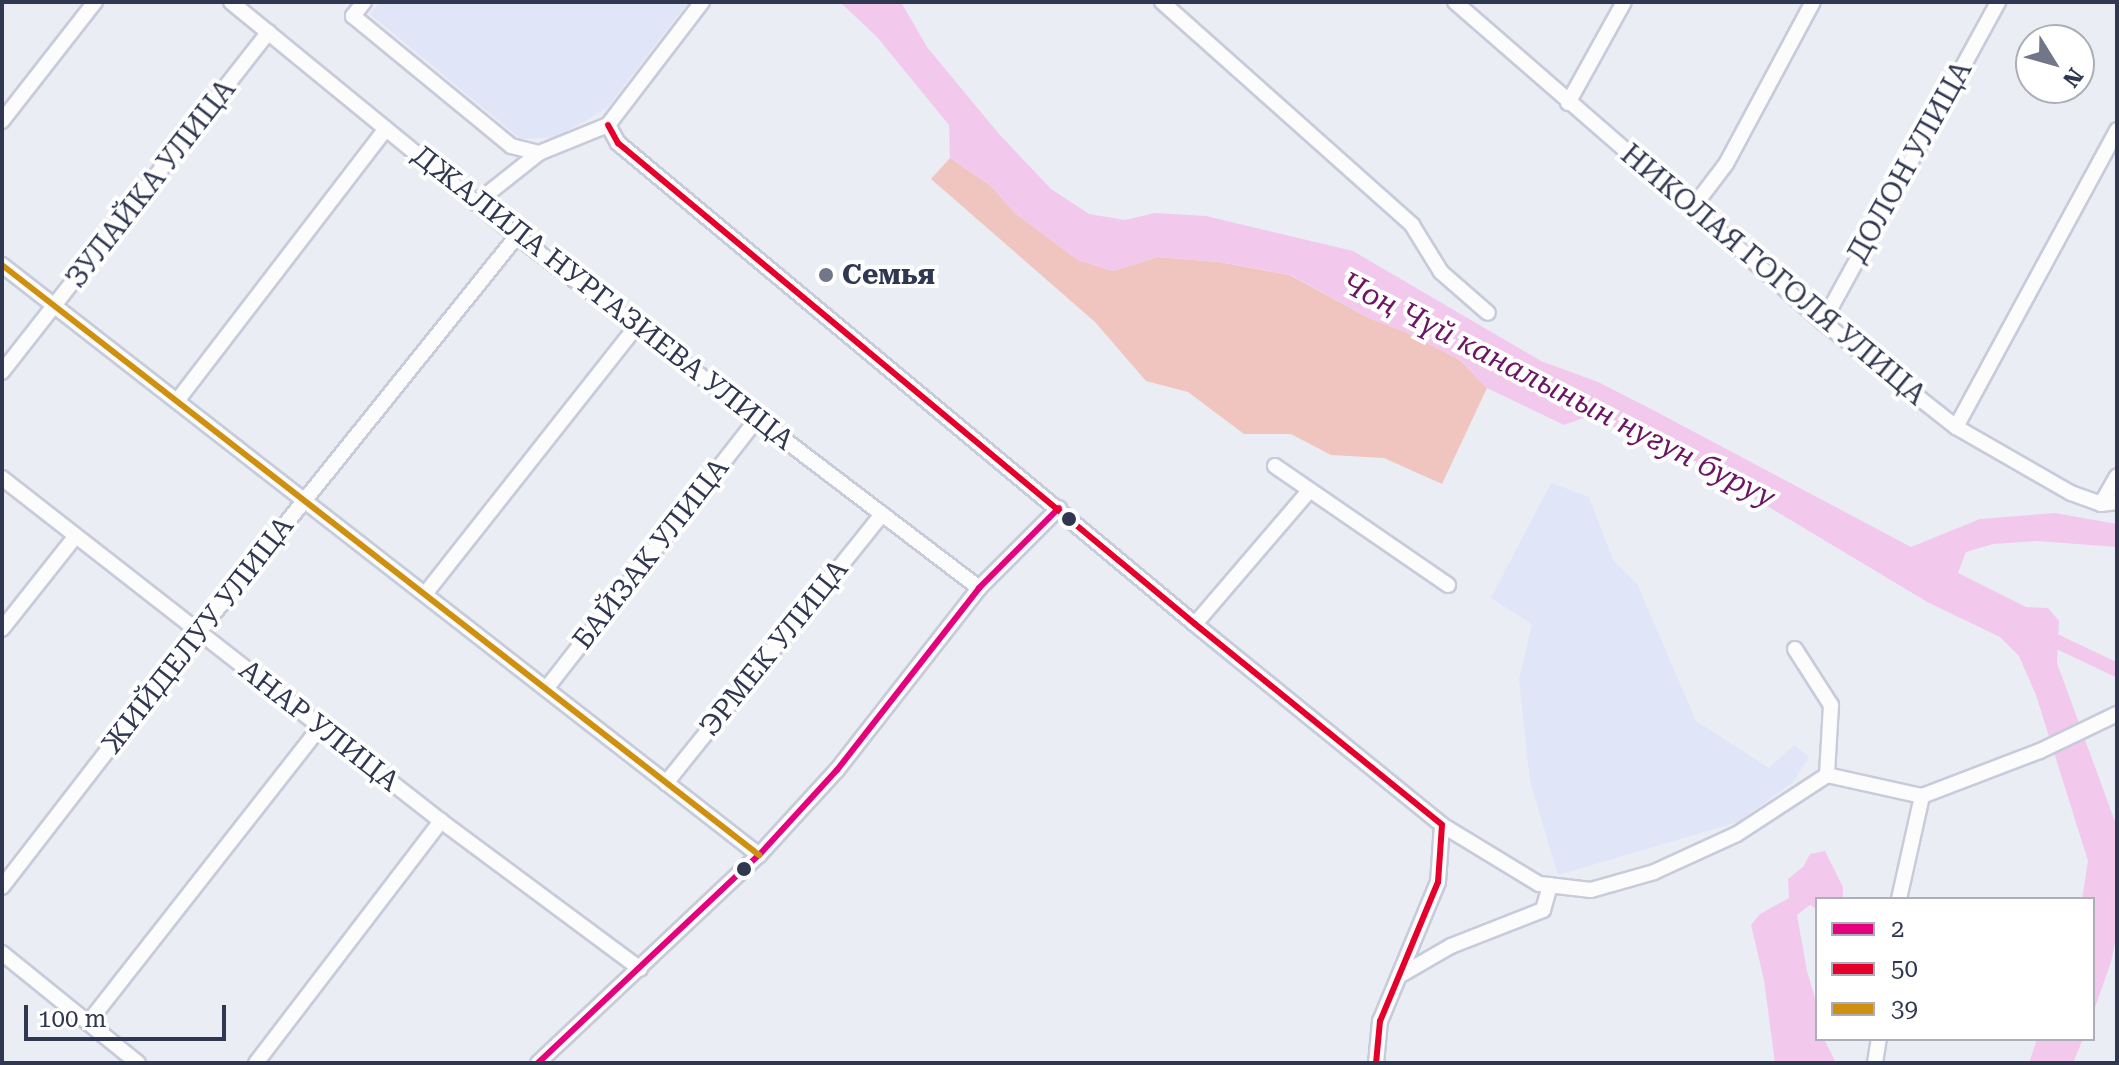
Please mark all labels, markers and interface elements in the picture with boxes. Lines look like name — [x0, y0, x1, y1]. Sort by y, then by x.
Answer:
north arrow — [2015, 24, 2095, 104]
street label: ДОЛОН УЛИЦА — [1841, 56, 1979, 268]
text: N — [2058, 63, 2088, 92]
street label: ЗУЛАЙКА УЛИЦА — [59, 73, 243, 295]
street label: НИКОЛАЯ ГОГОЛЯ УЛИЦА — [1614, 138, 1932, 412]
street label: ДЖАЛИЛА НУРГАЗИЕВА УЛИЦА — [406, 139, 800, 457]
place label: Семья — [842, 258, 935, 292]
water label: Чоң Чүй каналынын нугун буруу — [1335, 265, 1781, 515]
marker: Семья — [817, 266, 835, 284]
street label: БАЙЗАК УЛИЦА — [566, 452, 736, 656]
street label: ЖИЙДЕЛУУ УЛИЦА — [95, 510, 301, 760]
unlabelled marker — [1061, 511, 1077, 527]
street label: ЭРМЕК УЛИЦА — [693, 553, 855, 743]
street label: АНАР УЛИЦА — [232, 653, 406, 799]
unlabelled marker — [736, 861, 752, 877]
legend — [1815, 897, 2095, 1041]
text: 2 — [1891, 915, 1904, 943]
text: 50 — [1891, 955, 1918, 983]
scale bar — [28, 989, 230, 1039]
text: 39 — [1891, 995, 1918, 1023]
text: 100 m — [38, 1005, 106, 1033]

